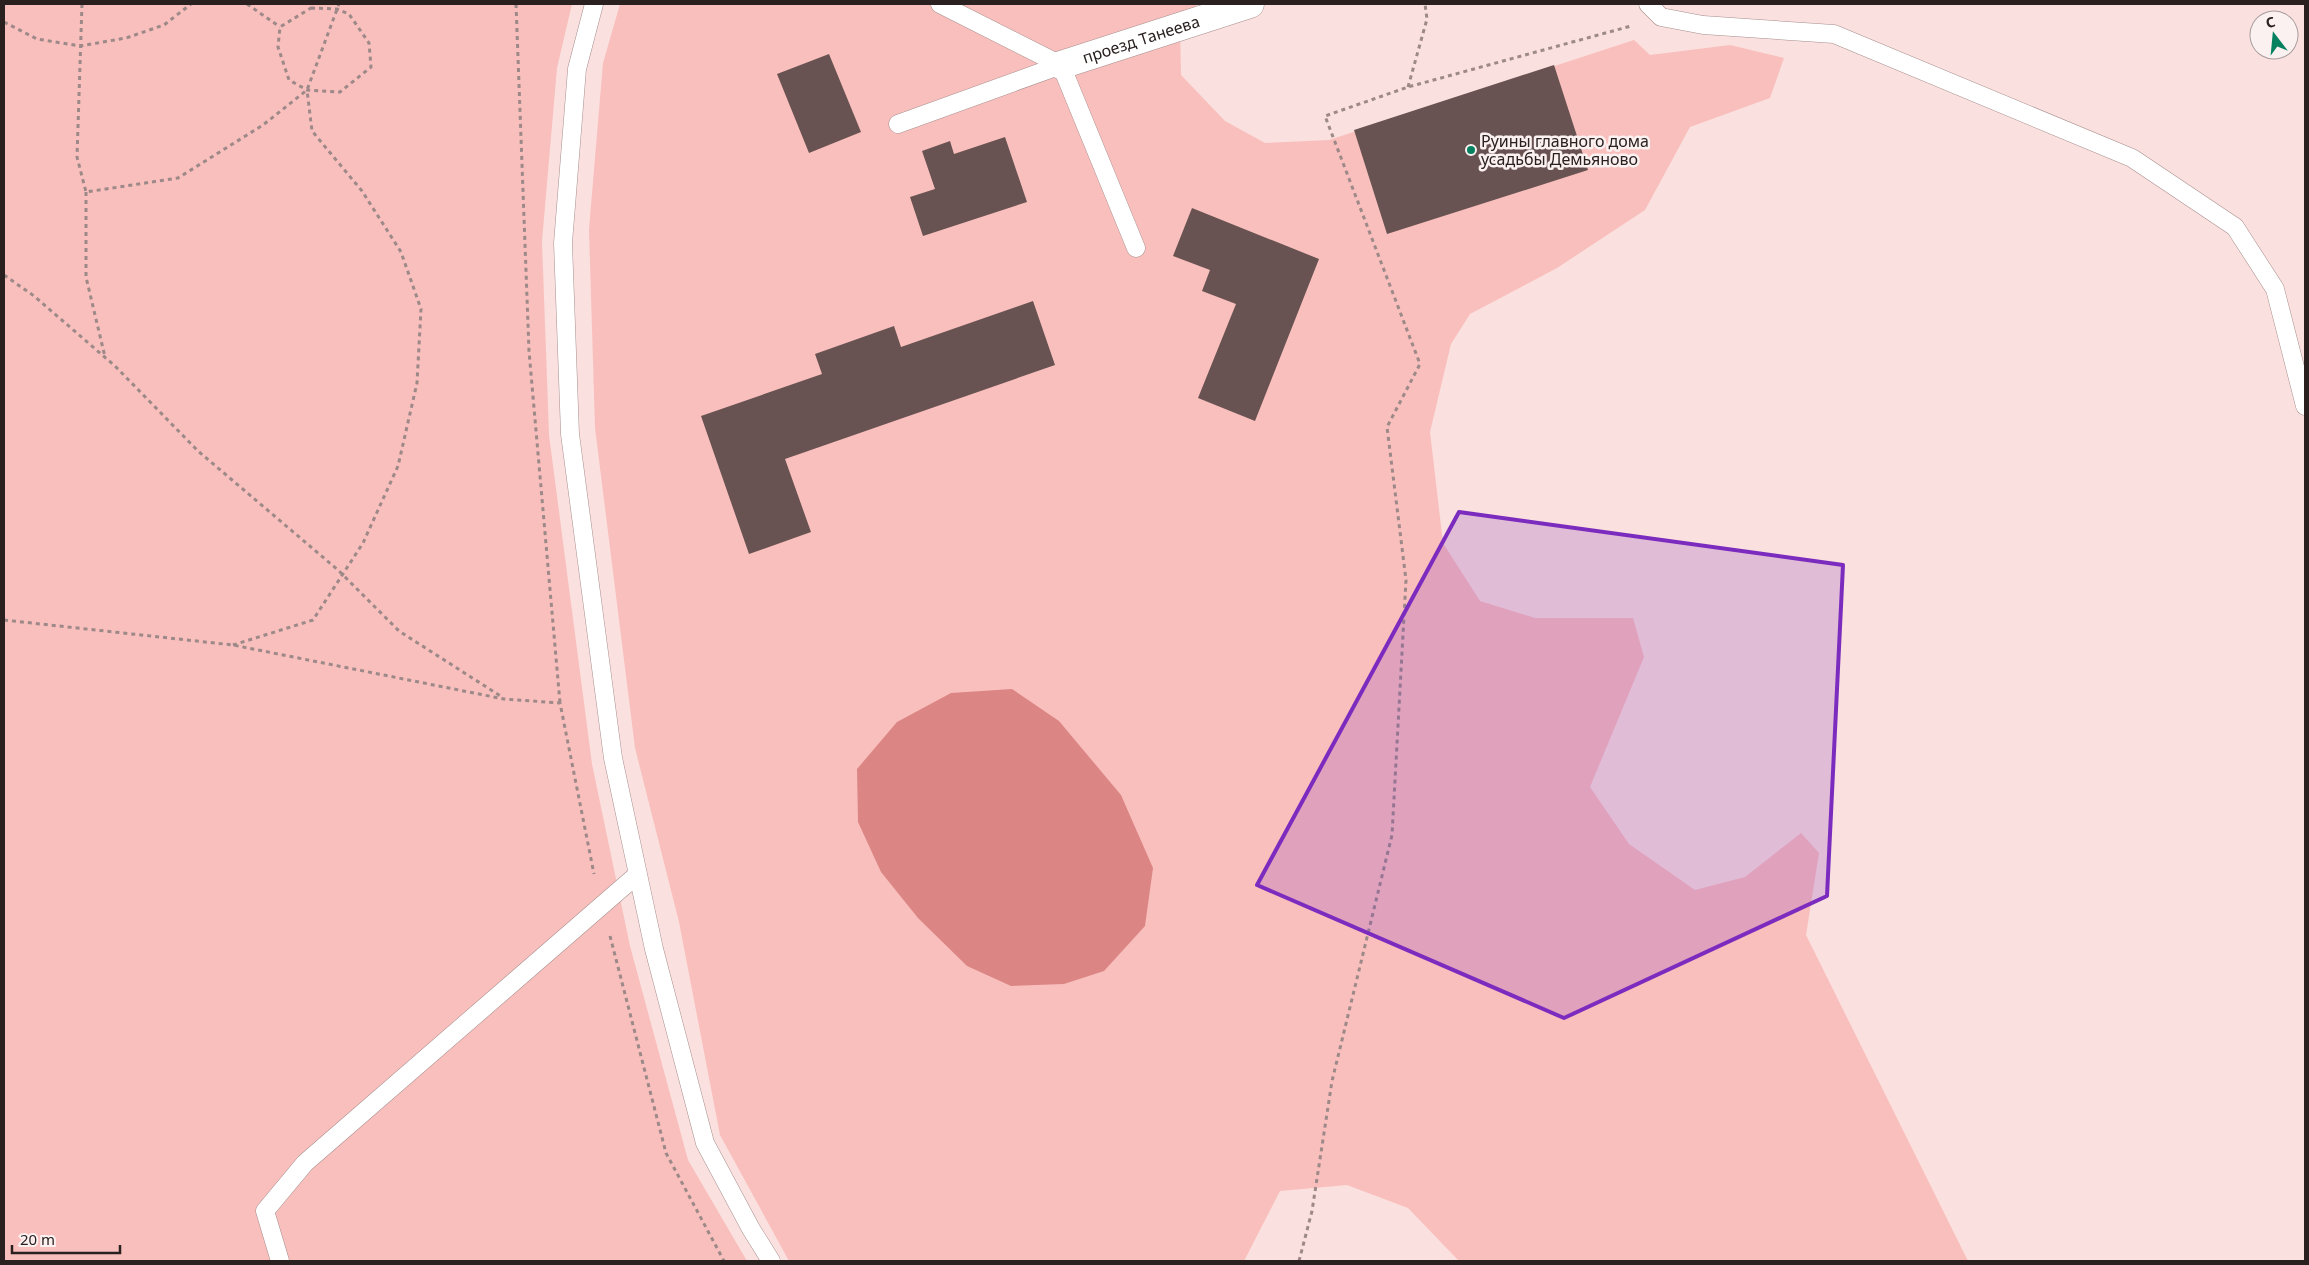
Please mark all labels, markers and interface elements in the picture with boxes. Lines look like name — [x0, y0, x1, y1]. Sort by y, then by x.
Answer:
street label: проезд Танеева — [1079, 10, 1202, 68]
north arrow — [2249, 10, 2299, 60]
text: С — [2263, 12, 2277, 32]
place label: Руины главного дома усадьбы Демьяново — [1481, 130, 1649, 170]
marker: Руины главного дома усадьбы Демьяново — [1465, 144, 1477, 156]
scale bar — [12, 1222, 120, 1254]
text: 20 m — [20, 1229, 55, 1249]

